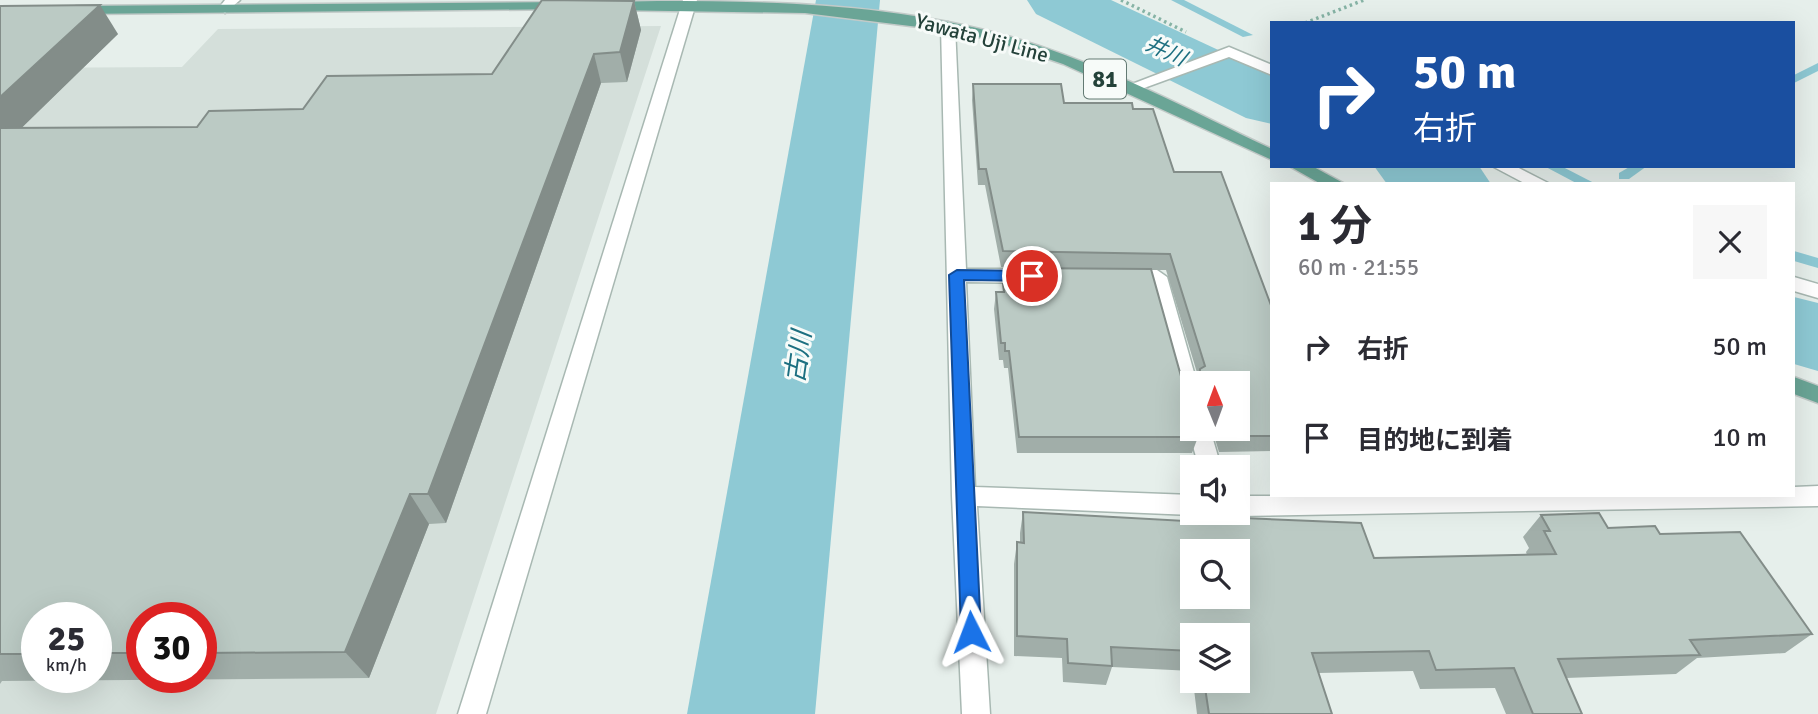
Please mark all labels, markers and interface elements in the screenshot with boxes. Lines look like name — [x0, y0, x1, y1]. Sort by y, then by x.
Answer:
street label: Yawata Uji Line — [913, 8, 1051, 68]
water label: 井川 — [1141, 30, 1192, 73]
text: 50 m — [1413, 42, 1516, 102]
icon: right — [1298, 49, 1389, 140]
road number: 81 — [1084, 60, 1126, 99]
text: 右折 — [1413, 109, 1477, 148]
text: 1 分 — [1298, 201, 1372, 252]
button: close — [1693, 205, 1767, 279]
pin — [1002, 246, 1062, 306]
text: 60 m · 21:55 — [1298, 253, 1419, 282]
icon: arrive — [1013, 257, 1051, 295]
water label: 古川 — [780, 326, 819, 385]
icon: right — [1298, 328, 1336, 366]
text: 50 m — [1712, 331, 1767, 363]
text: 右折 — [1357, 334, 1409, 366]
north arrow — [1180, 371, 1250, 441]
map controls — [1180, 371, 1250, 693]
icon: arrive — [1298, 419, 1336, 457]
text: 10 m — [1712, 422, 1767, 454]
text: 目的地に到着 — [1357, 425, 1513, 457]
button: sound — [1180, 455, 1250, 525]
button: search — [1180, 539, 1250, 609]
position arrow — [934, 595, 1008, 669]
speed limit sign: 30 — [126, 602, 217, 693]
text: 25 — [48, 617, 85, 660]
button: layers — [1180, 623, 1250, 693]
text: km/h — [46, 654, 87, 676]

